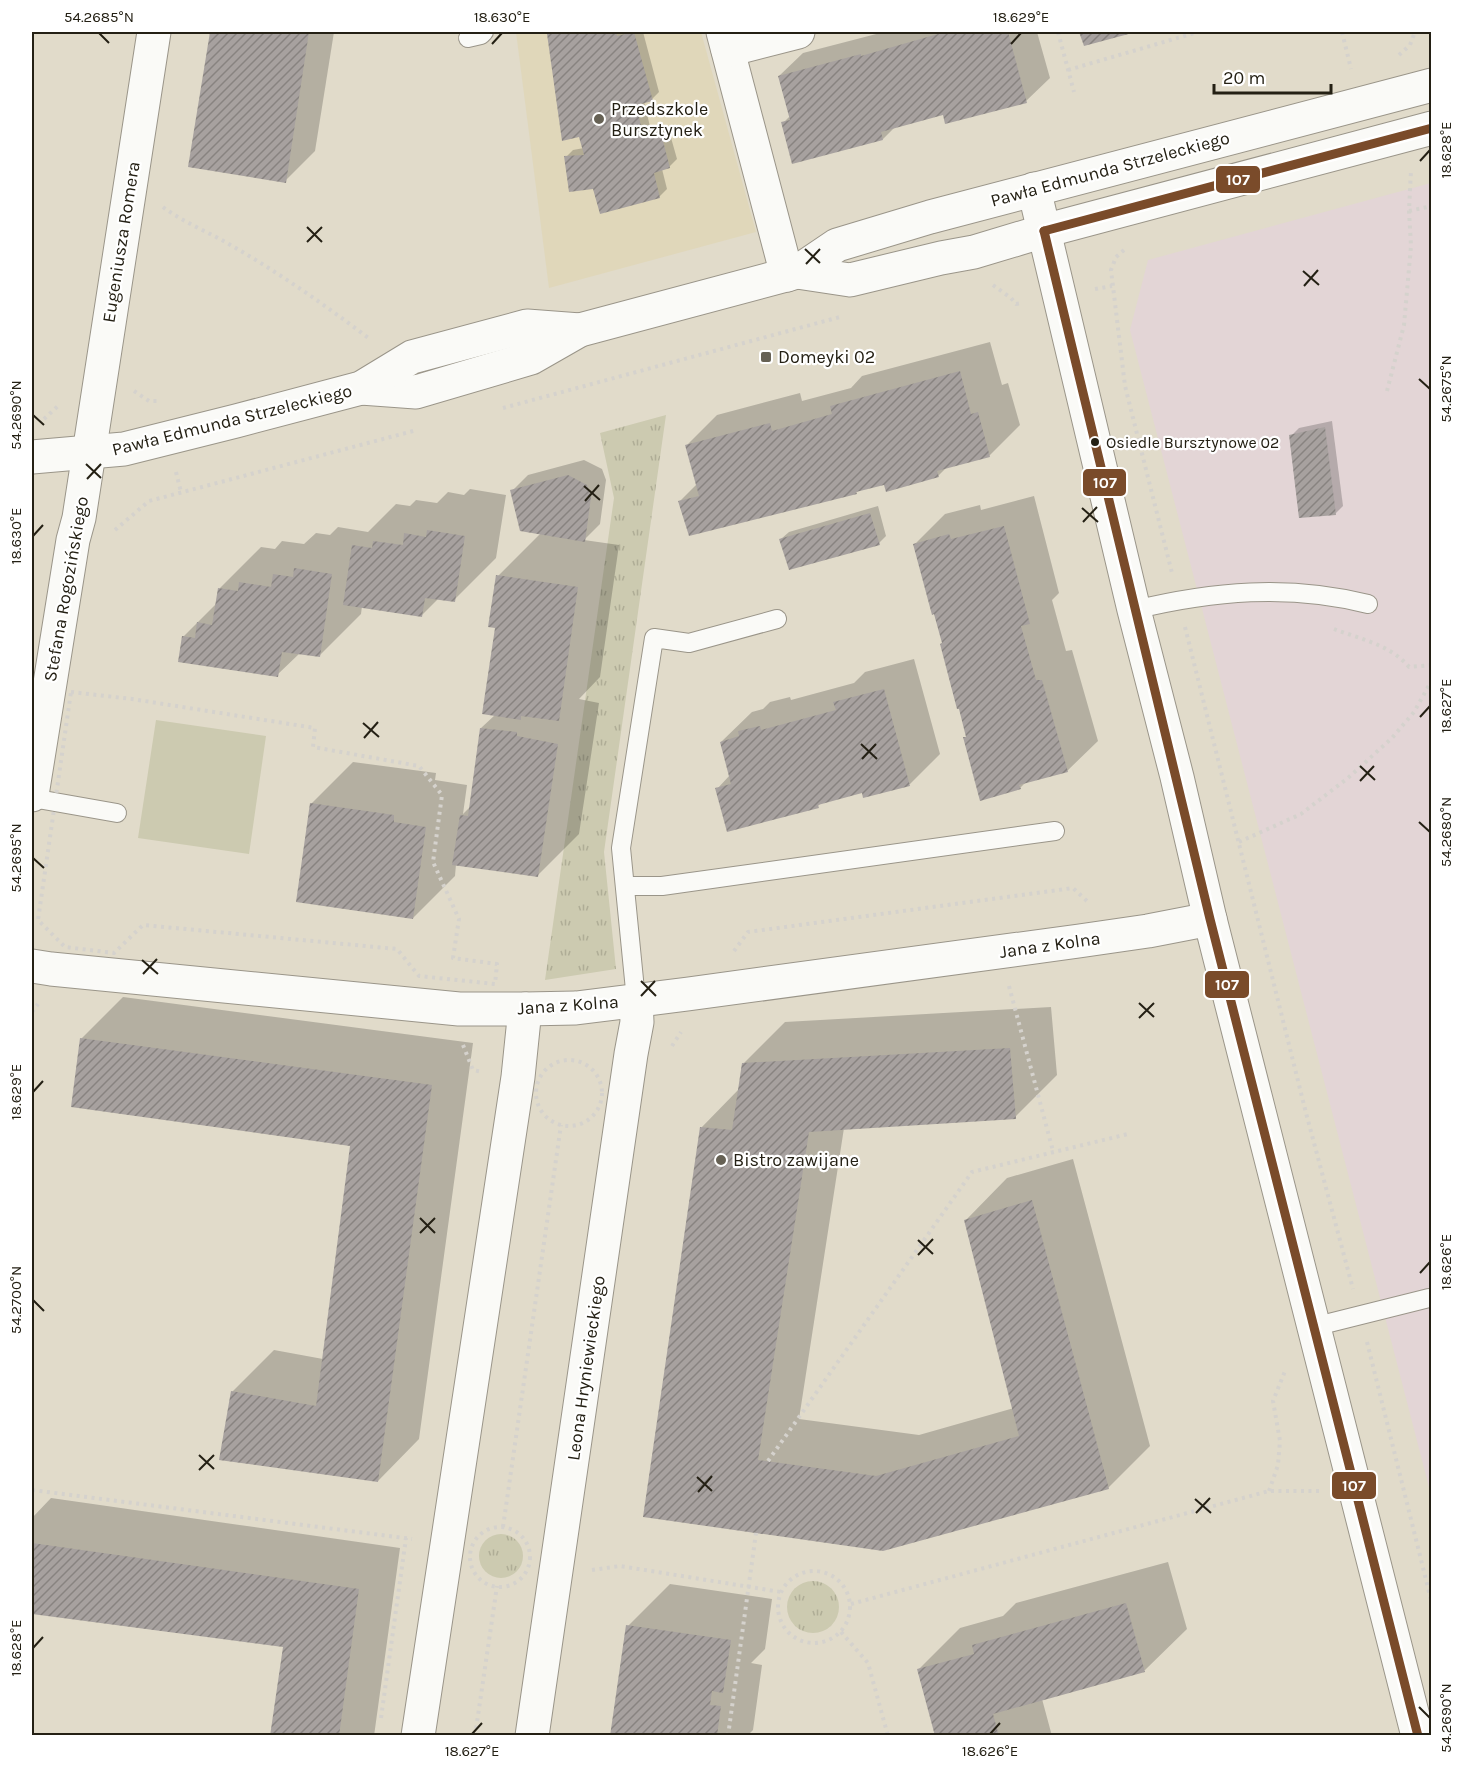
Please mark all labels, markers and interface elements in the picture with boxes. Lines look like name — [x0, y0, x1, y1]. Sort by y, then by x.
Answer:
text: 54.2685°N — [64, 8, 134, 26]
text: 18.630°E — [474, 8, 530, 26]
text: 18.629°E — [993, 8, 1049, 26]
scale bar — [1214, 57, 1331, 95]
text: 20 m — [1223, 67, 1265, 89]
place label: Przedszkole Bursztynek — [611, 98, 708, 141]
marker: Przedszkole Bursztynek — [592, 112, 606, 126]
text: 18.628°E — [1437, 122, 1455, 178]
street label: Pawła Edmunda Strzeleckiego — [988, 126, 1232, 212]
street label: Eugeniusza Romera — [97, 160, 145, 324]
line badge: 107 — [1215, 165, 1261, 194]
text: 107 — [1226, 170, 1250, 189]
place label: Domeyki 02 — [778, 346, 875, 368]
marker: Domeyki 02 — [759, 350, 773, 364]
text: 54.2675°N — [1437, 355, 1455, 423]
street label: Pawła Edmunda Strzeleckiego — [110, 379, 354, 461]
text: 54.2690°N — [7, 380, 25, 450]
place label: Osiedle Bursztynowe 02 — [1106, 433, 1279, 452]
marker: Osiedle Bursztynowe 02 — [1089, 436, 1101, 448]
line badge: 107 — [1082, 468, 1127, 497]
text: 107 — [1093, 473, 1117, 492]
street label: Stefana Rogozińskiego — [39, 495, 93, 683]
text: 18.630°E — [7, 508, 25, 564]
text: 18.627°E — [1437, 679, 1455, 733]
text: 54.2680°N — [1437, 797, 1455, 867]
text: 54.2695°N — [7, 823, 25, 893]
street label: Jana z Kolna — [998, 927, 1102, 963]
line badge: 107 — [1204, 970, 1250, 999]
text: 107 — [1215, 975, 1239, 994]
street label: Jana z Kolna — [517, 990, 619, 1020]
text: 18.629°E — [7, 1064, 25, 1120]
place label: Bistro zawijane — [733, 1149, 859, 1171]
marker: Bistro zawijane — [714, 1153, 728, 1167]
text: 18.626°E — [1437, 1234, 1455, 1290]
text: 54.2700°N — [7, 1266, 25, 1334]
street label: Leona Hryniewieckiego — [562, 1274, 610, 1462]
line badge: 107 — [1331, 1471, 1377, 1500]
text: 107 — [1342, 1476, 1366, 1495]
text: 18.628°E — [7, 1620, 25, 1676]
text: 54.2690°N — [1437, 1683, 1455, 1753]
text: 18.627°E — [445, 1742, 499, 1760]
text: 18.626°E — [962, 1742, 1018, 1760]

